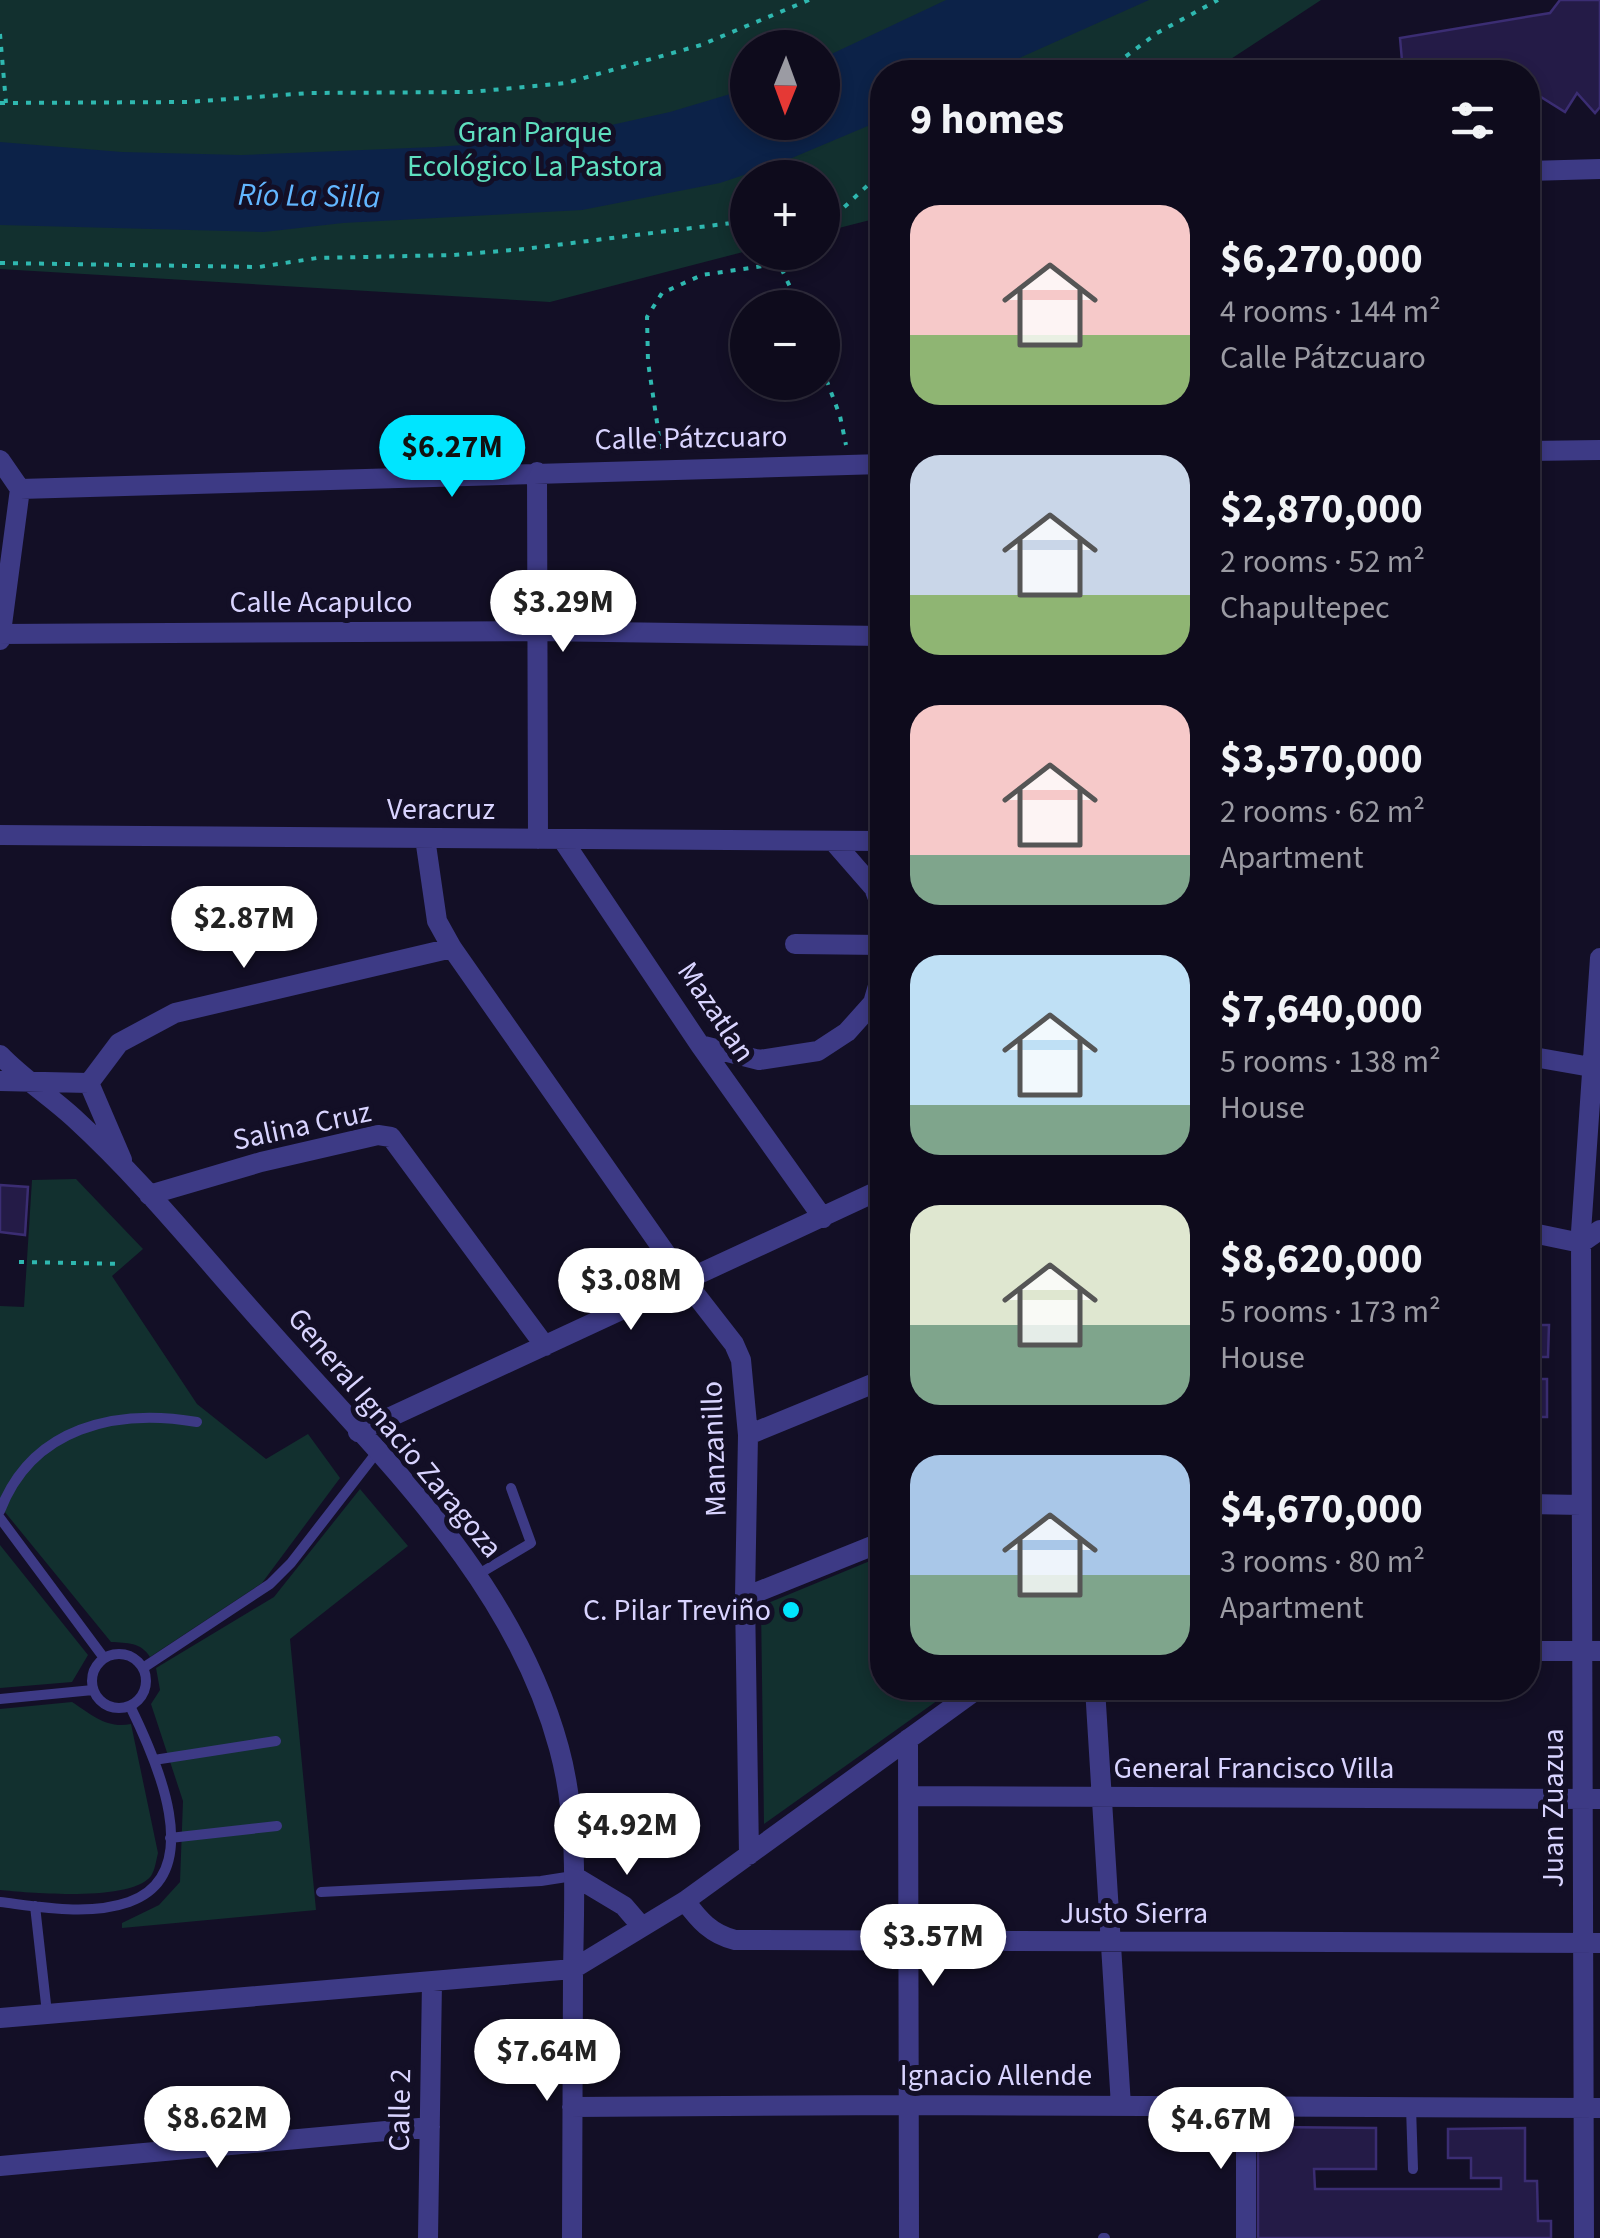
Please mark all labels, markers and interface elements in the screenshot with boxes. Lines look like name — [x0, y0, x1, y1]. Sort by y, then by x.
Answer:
north arrow — [730, 30, 840, 140]
map controls — [730, 30, 840, 400]
text: 9 homes — [910, 90, 1064, 150]
icon: filters — [1445, 93, 1500, 148]
park label: Gran Parque Ecológico La Pastora — [407, 111, 663, 188]
button: + — [730, 160, 840, 270]
water label: Río La Silla — [237, 172, 381, 220]
text: $6,270,000 — [1220, 229, 1423, 289]
icon: home — [990, 245, 1110, 365]
text: 4 rooms · 144 m² — [1220, 289, 1441, 335]
button: − — [730, 290, 840, 400]
text: Calle Pátzcuaro — [1220, 335, 1426, 381]
pin: $6.27M — [371, 415, 533, 500]
street label: Calle Pátzcuaro — [594, 415, 788, 461]
text: $6.27M — [401, 424, 503, 470]
text: $2,870,000 — [1220, 479, 1423, 539]
icon: home — [990, 495, 1110, 615]
text: 2 rooms · 52 m² — [1220, 539, 1425, 585]
pin: $3.29M — [482, 570, 644, 655]
text: $3.29M — [512, 579, 614, 625]
street label: Calle Acapulco — [229, 581, 413, 624]
text: Chapultepec — [1220, 585, 1390, 631]
text: $3,570,000 — [1220, 729, 1423, 789]
icon: home — [990, 745, 1110, 865]
street label: Veracruz — [387, 788, 495, 831]
text: 2 rooms · 62 m² — [1220, 789, 1425, 835]
text: Apartment — [1220, 835, 1363, 881]
pin: $2.87M — [163, 886, 325, 971]
text: $2.87M — [193, 895, 295, 941]
street label: Mazatlan — [667, 953, 765, 1071]
text: $7,640,000 — [1220, 979, 1423, 1039]
icon: home — [990, 995, 1110, 1115]
text: 5 rooms · 138 m² — [1220, 1039, 1441, 1085]
text: House — [1220, 1085, 1305, 1131]
street label: Salina Cruz — [229, 1090, 375, 1162]
text: $8,620,000 — [1220, 1229, 1423, 1289]
icon: home — [990, 1245, 1110, 1365]
pin: $3.08M — [550, 1248, 712, 1333]
text: $3.08M — [580, 1257, 682, 1303]
text: 5 rooms · 173 m² — [1220, 1289, 1441, 1335]
street label: General Ignacio Zaragoza — [277, 1299, 513, 1567]
text: House — [1220, 1335, 1305, 1381]
street label: Manzanillo — [690, 1380, 738, 1518]
text: $4,670,000 — [1220, 1479, 1423, 1539]
icon: home — [990, 1495, 1110, 1615]
text: 3 rooms · 80 m² — [1220, 1539, 1425, 1585]
text: Apartment — [1220, 1585, 1363, 1631]
place label: C. Pilar Treviño — [583, 1589, 771, 1632]
marker: C. Pilar Treviño — [780, 1599, 802, 1621]
street label: Juan Zuazua — [1532, 1728, 1575, 1888]
street label: General Francisco Villa — [1114, 1747, 1394, 1790]
pin: $4.92M — [546, 1793, 708, 1878]
text: $4.92M — [576, 1802, 678, 1848]
street label: Justo Sierra — [1060, 1892, 1208, 1935]
pin: $3.57M — [852, 1904, 1014, 1989]
text: $3.57M — [882, 1913, 984, 1959]
pin: $7.64M — [466, 2019, 628, 2104]
text: $7.64M — [496, 2028, 598, 2074]
street label: Ignacio Allende — [900, 2054, 1092, 2097]
street label: Calle 2 — [378, 2068, 422, 2152]
pin: $8.62M — [136, 2086, 298, 2171]
pin: $4.67M — [1140, 2087, 1302, 2172]
text: $8.62M — [166, 2095, 268, 2141]
text: $4.67M — [1170, 2096, 1272, 2142]

